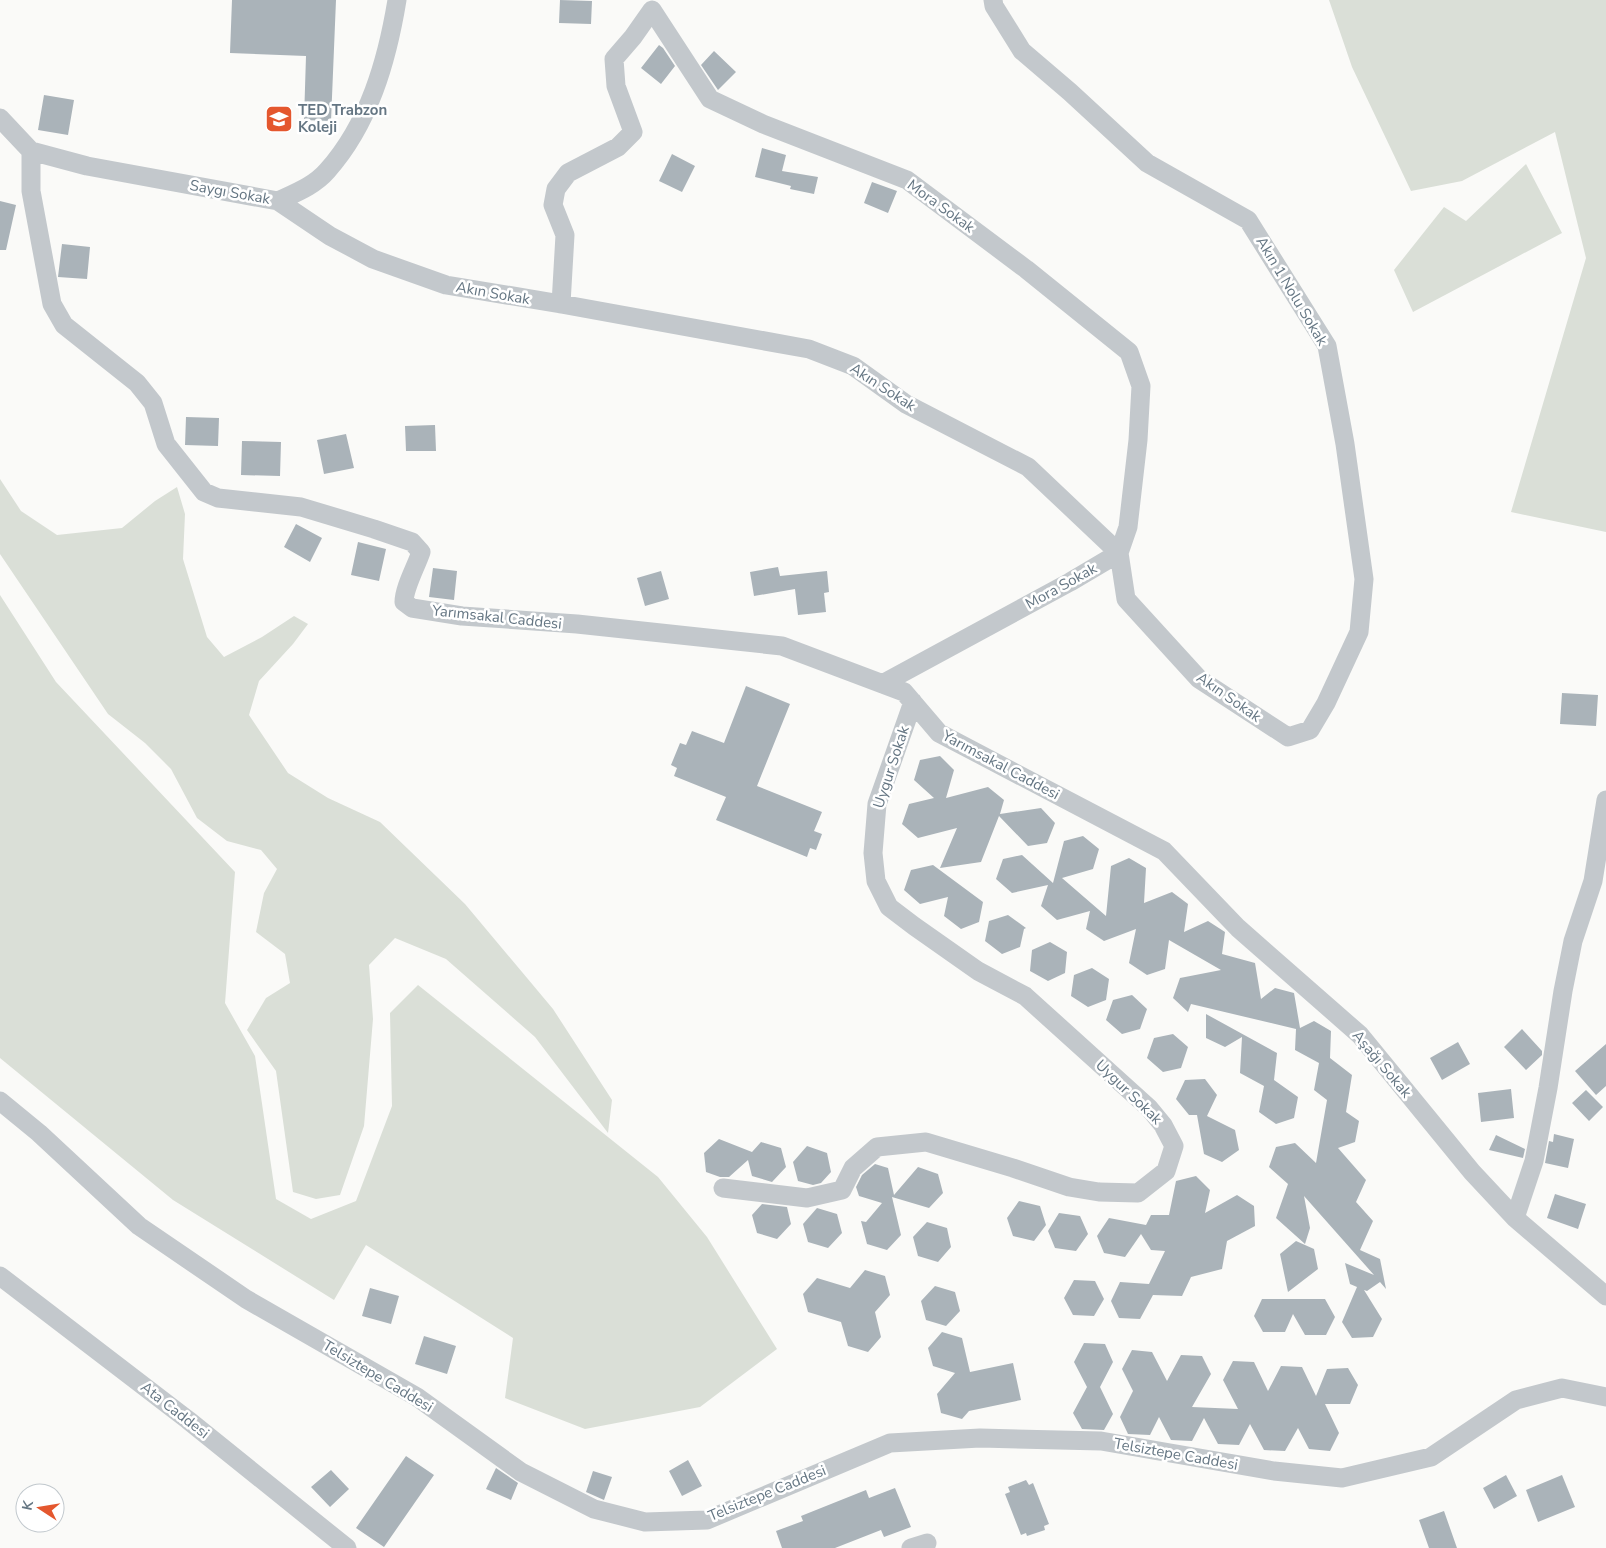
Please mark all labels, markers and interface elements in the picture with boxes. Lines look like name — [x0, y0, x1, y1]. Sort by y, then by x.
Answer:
place label: TED Trabzon Koleji — [298, 100, 387, 137]
school or university icon: TED Trabzon Koleji — [264, 104, 294, 134]
street label: Saygı Sokak — [188, 175, 272, 209]
street label: Mora Sokak — [903, 175, 979, 238]
street label: Akın 1 Nolu Sokak — [1252, 233, 1333, 350]
street label: Akın Sokak — [454, 277, 532, 309]
street label: Akın Sokak — [846, 358, 920, 416]
street label: Mora Sokak — [1022, 558, 1101, 614]
street label: Yarımsakal Caddesi — [430, 600, 563, 634]
street label: Akın Sokak — [1193, 667, 1266, 727]
street label: Uygur Sokak — [868, 723, 914, 811]
street label: Yarımsakal Caddesi — [938, 725, 1063, 804]
street label: Aşağı Sokak — [1348, 1026, 1417, 1102]
street label: Uygur Sokak — [1091, 1055, 1167, 1129]
street label: Telsiztepe Caddesi — [319, 1335, 437, 1417]
street label: Ata Caddesi — [137, 1377, 213, 1443]
street label: Telsiztepe Caddesi — [1112, 1433, 1240, 1475]
street label: Telsiztepe Caddesi — [705, 1460, 829, 1526]
north arrow — [15, 1483, 65, 1533]
text: K — [18, 1498, 38, 1512]

